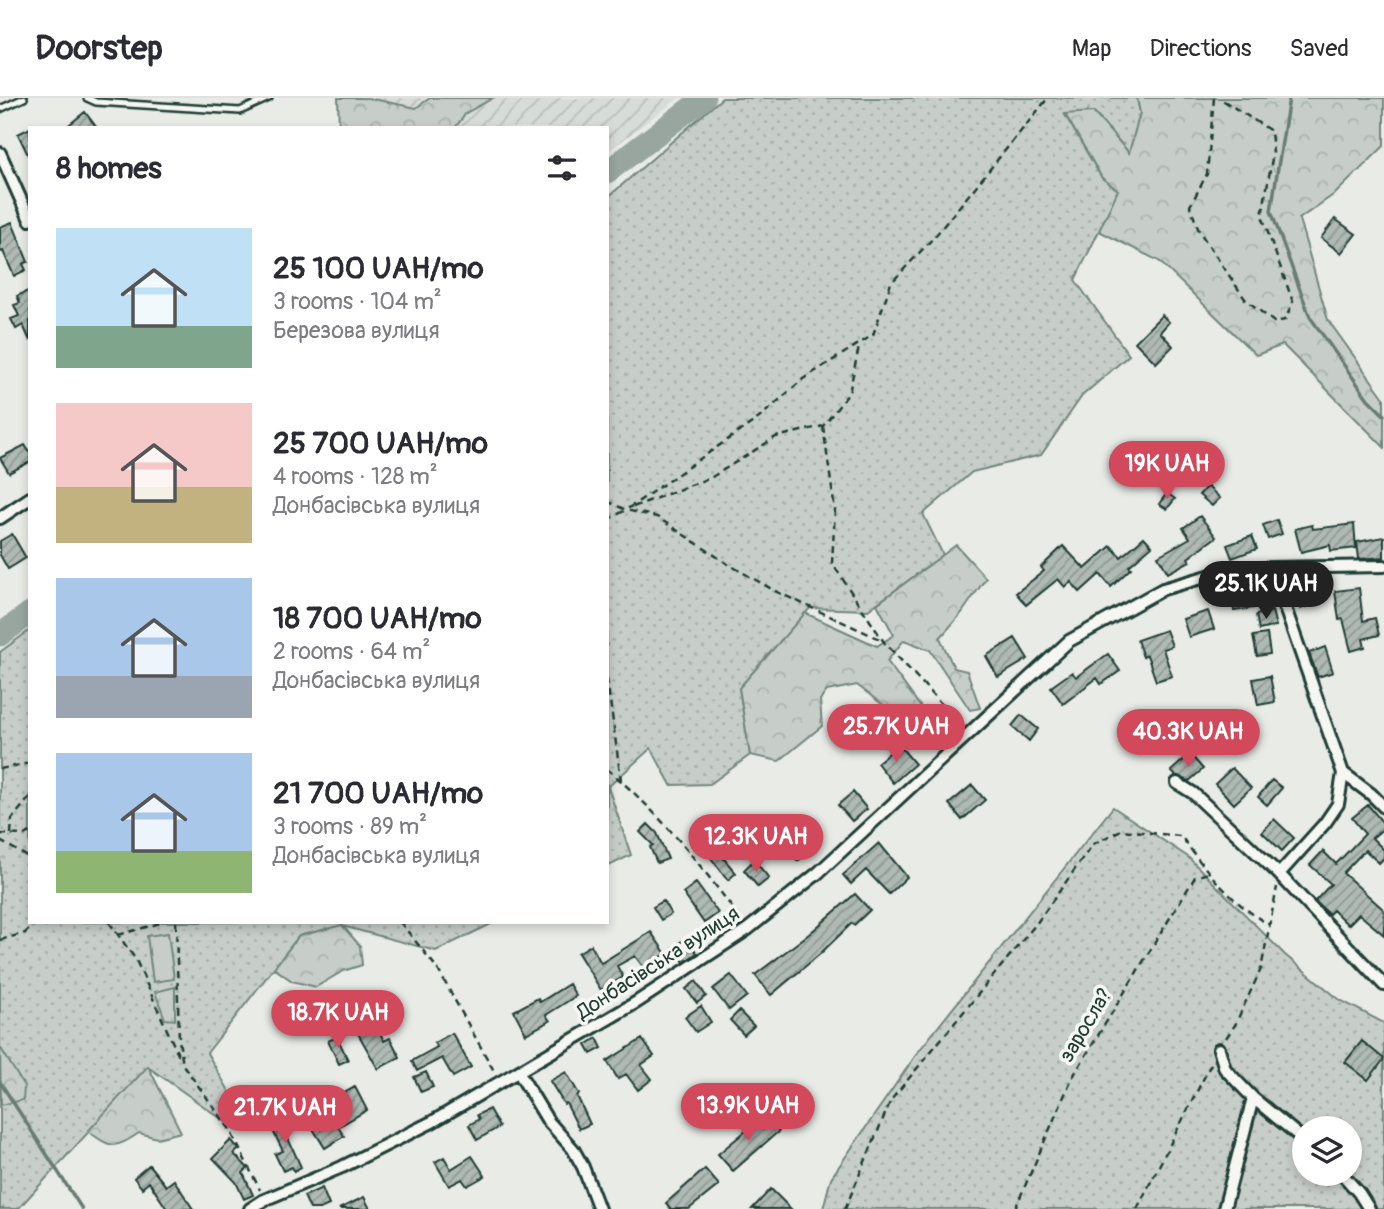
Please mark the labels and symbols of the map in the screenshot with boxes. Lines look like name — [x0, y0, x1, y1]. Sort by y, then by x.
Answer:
pin: 19K UAH — [1102, 442, 1232, 501]
pin: 25.1K UAH — [1186, 561, 1346, 621]
pin: 25.7K UAH — [816, 704, 976, 764]
pin: 40.3K UAH — [1108, 710, 1268, 769]
pin: 12.3K UAH — [676, 814, 836, 874]
street label: Донбасівська вулиця — [570, 900, 745, 1026]
street label: заросла? — [1053, 983, 1119, 1067]
pin: 18.7K UAH — [258, 990, 418, 1050]
pin: 13.9K UAH — [668, 1084, 828, 1143]
pin: 21.7K UAH — [205, 1086, 365, 1145]

